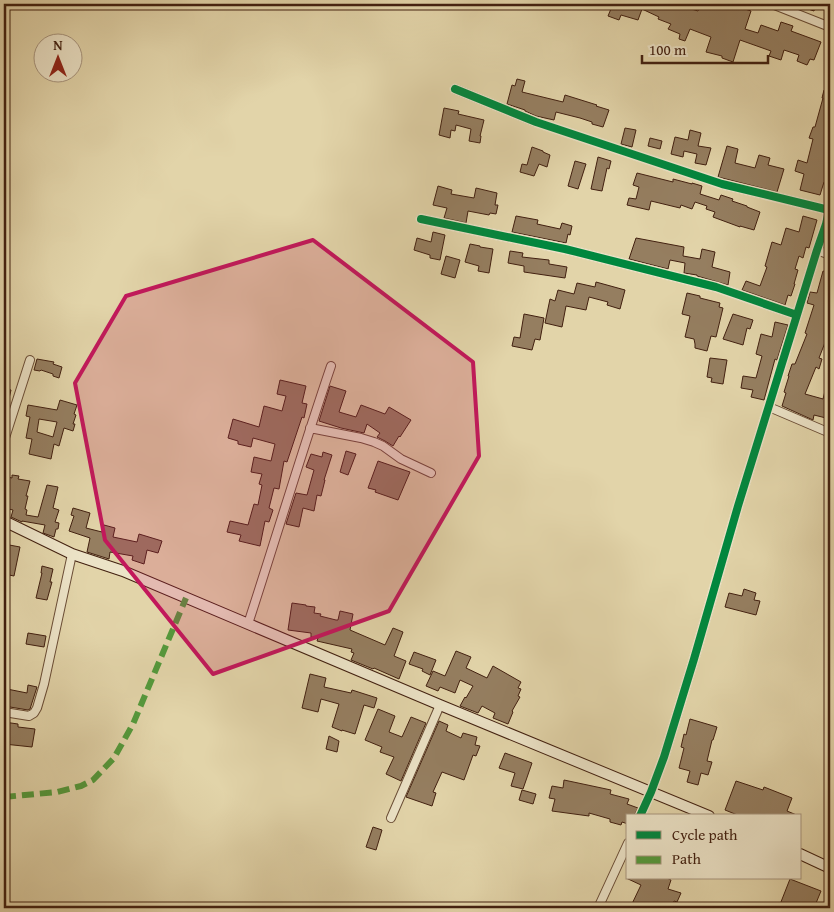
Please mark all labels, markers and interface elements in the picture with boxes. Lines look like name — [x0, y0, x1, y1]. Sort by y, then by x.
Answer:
north arrow — [32, 32, 82, 82]
scale bar — [642, 32, 768, 64]
text: N — [53, 35, 63, 55]
text: 100 m — [649, 39, 687, 60]
legend — [626, 814, 802, 880]
text: Cycle path — [672, 824, 738, 845]
text: Path — [672, 848, 701, 869]

